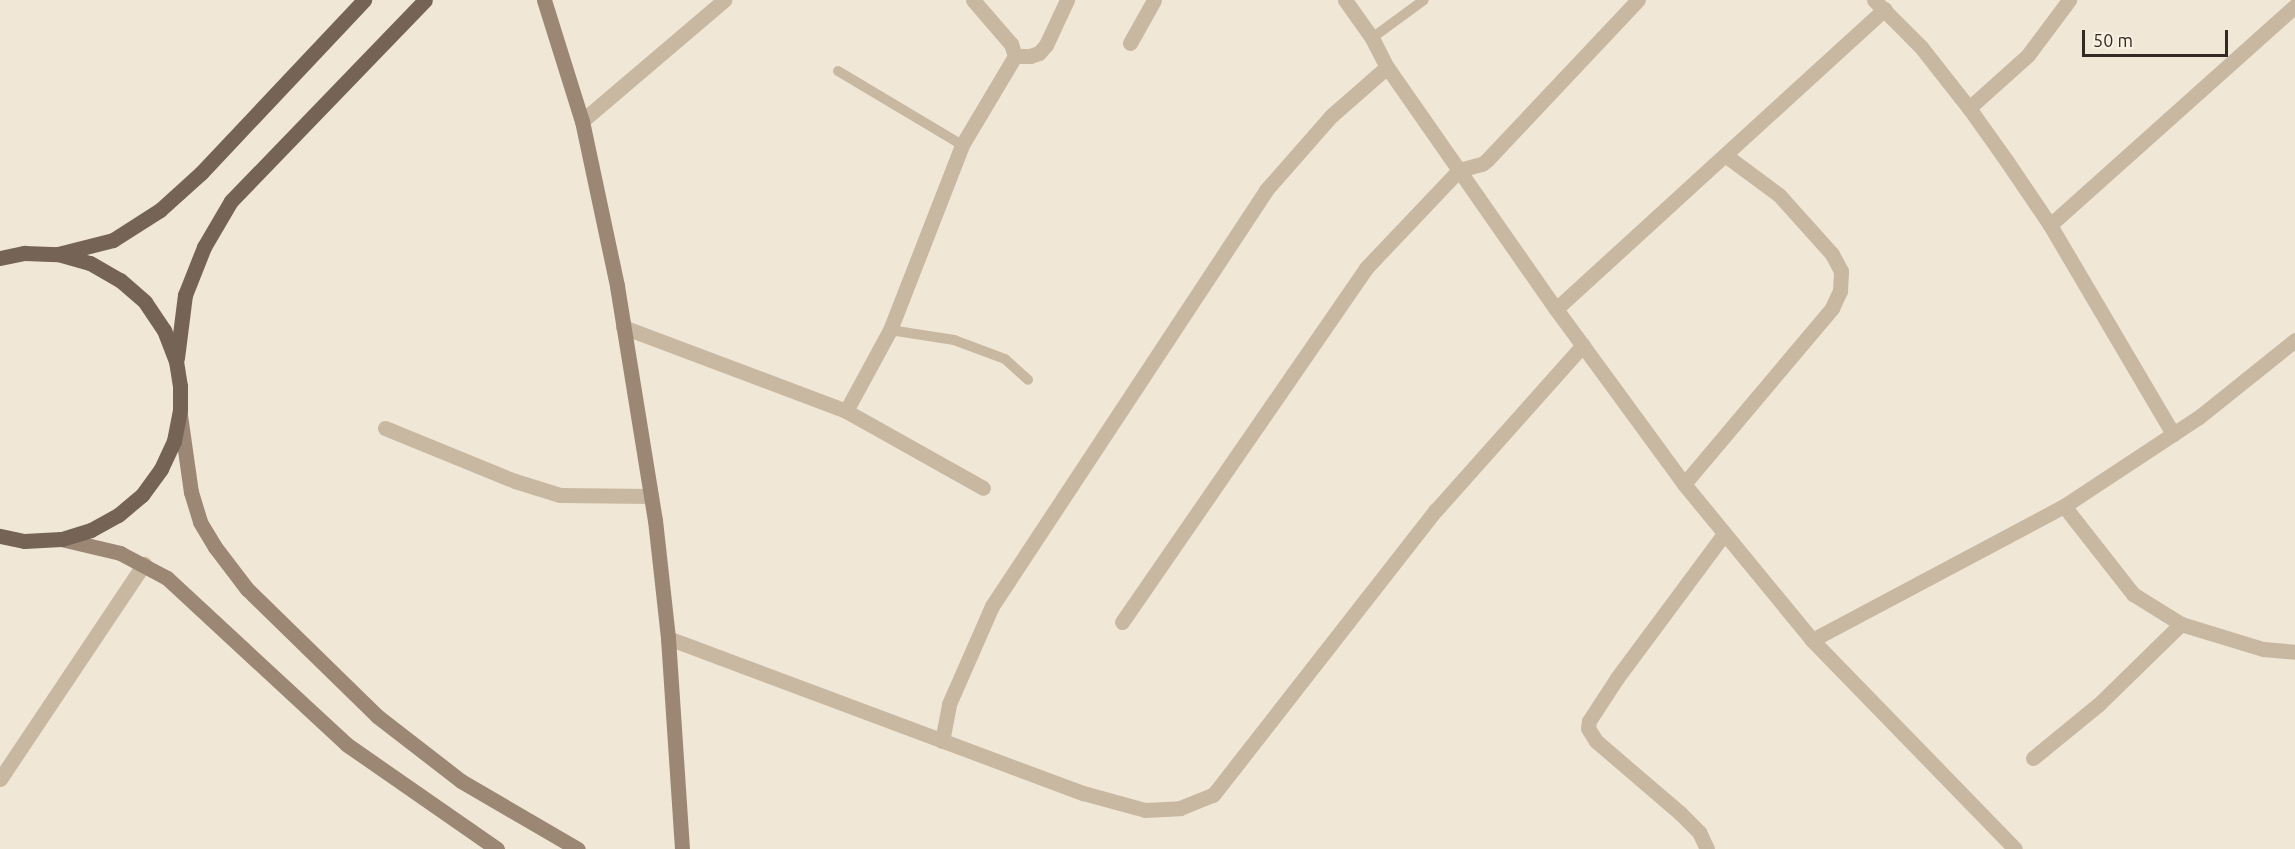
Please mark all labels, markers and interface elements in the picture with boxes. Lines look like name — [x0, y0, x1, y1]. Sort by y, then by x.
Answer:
scale bar — [2085, 18, 2230, 56]
text: 50 m — [2093, 30, 2133, 50]

